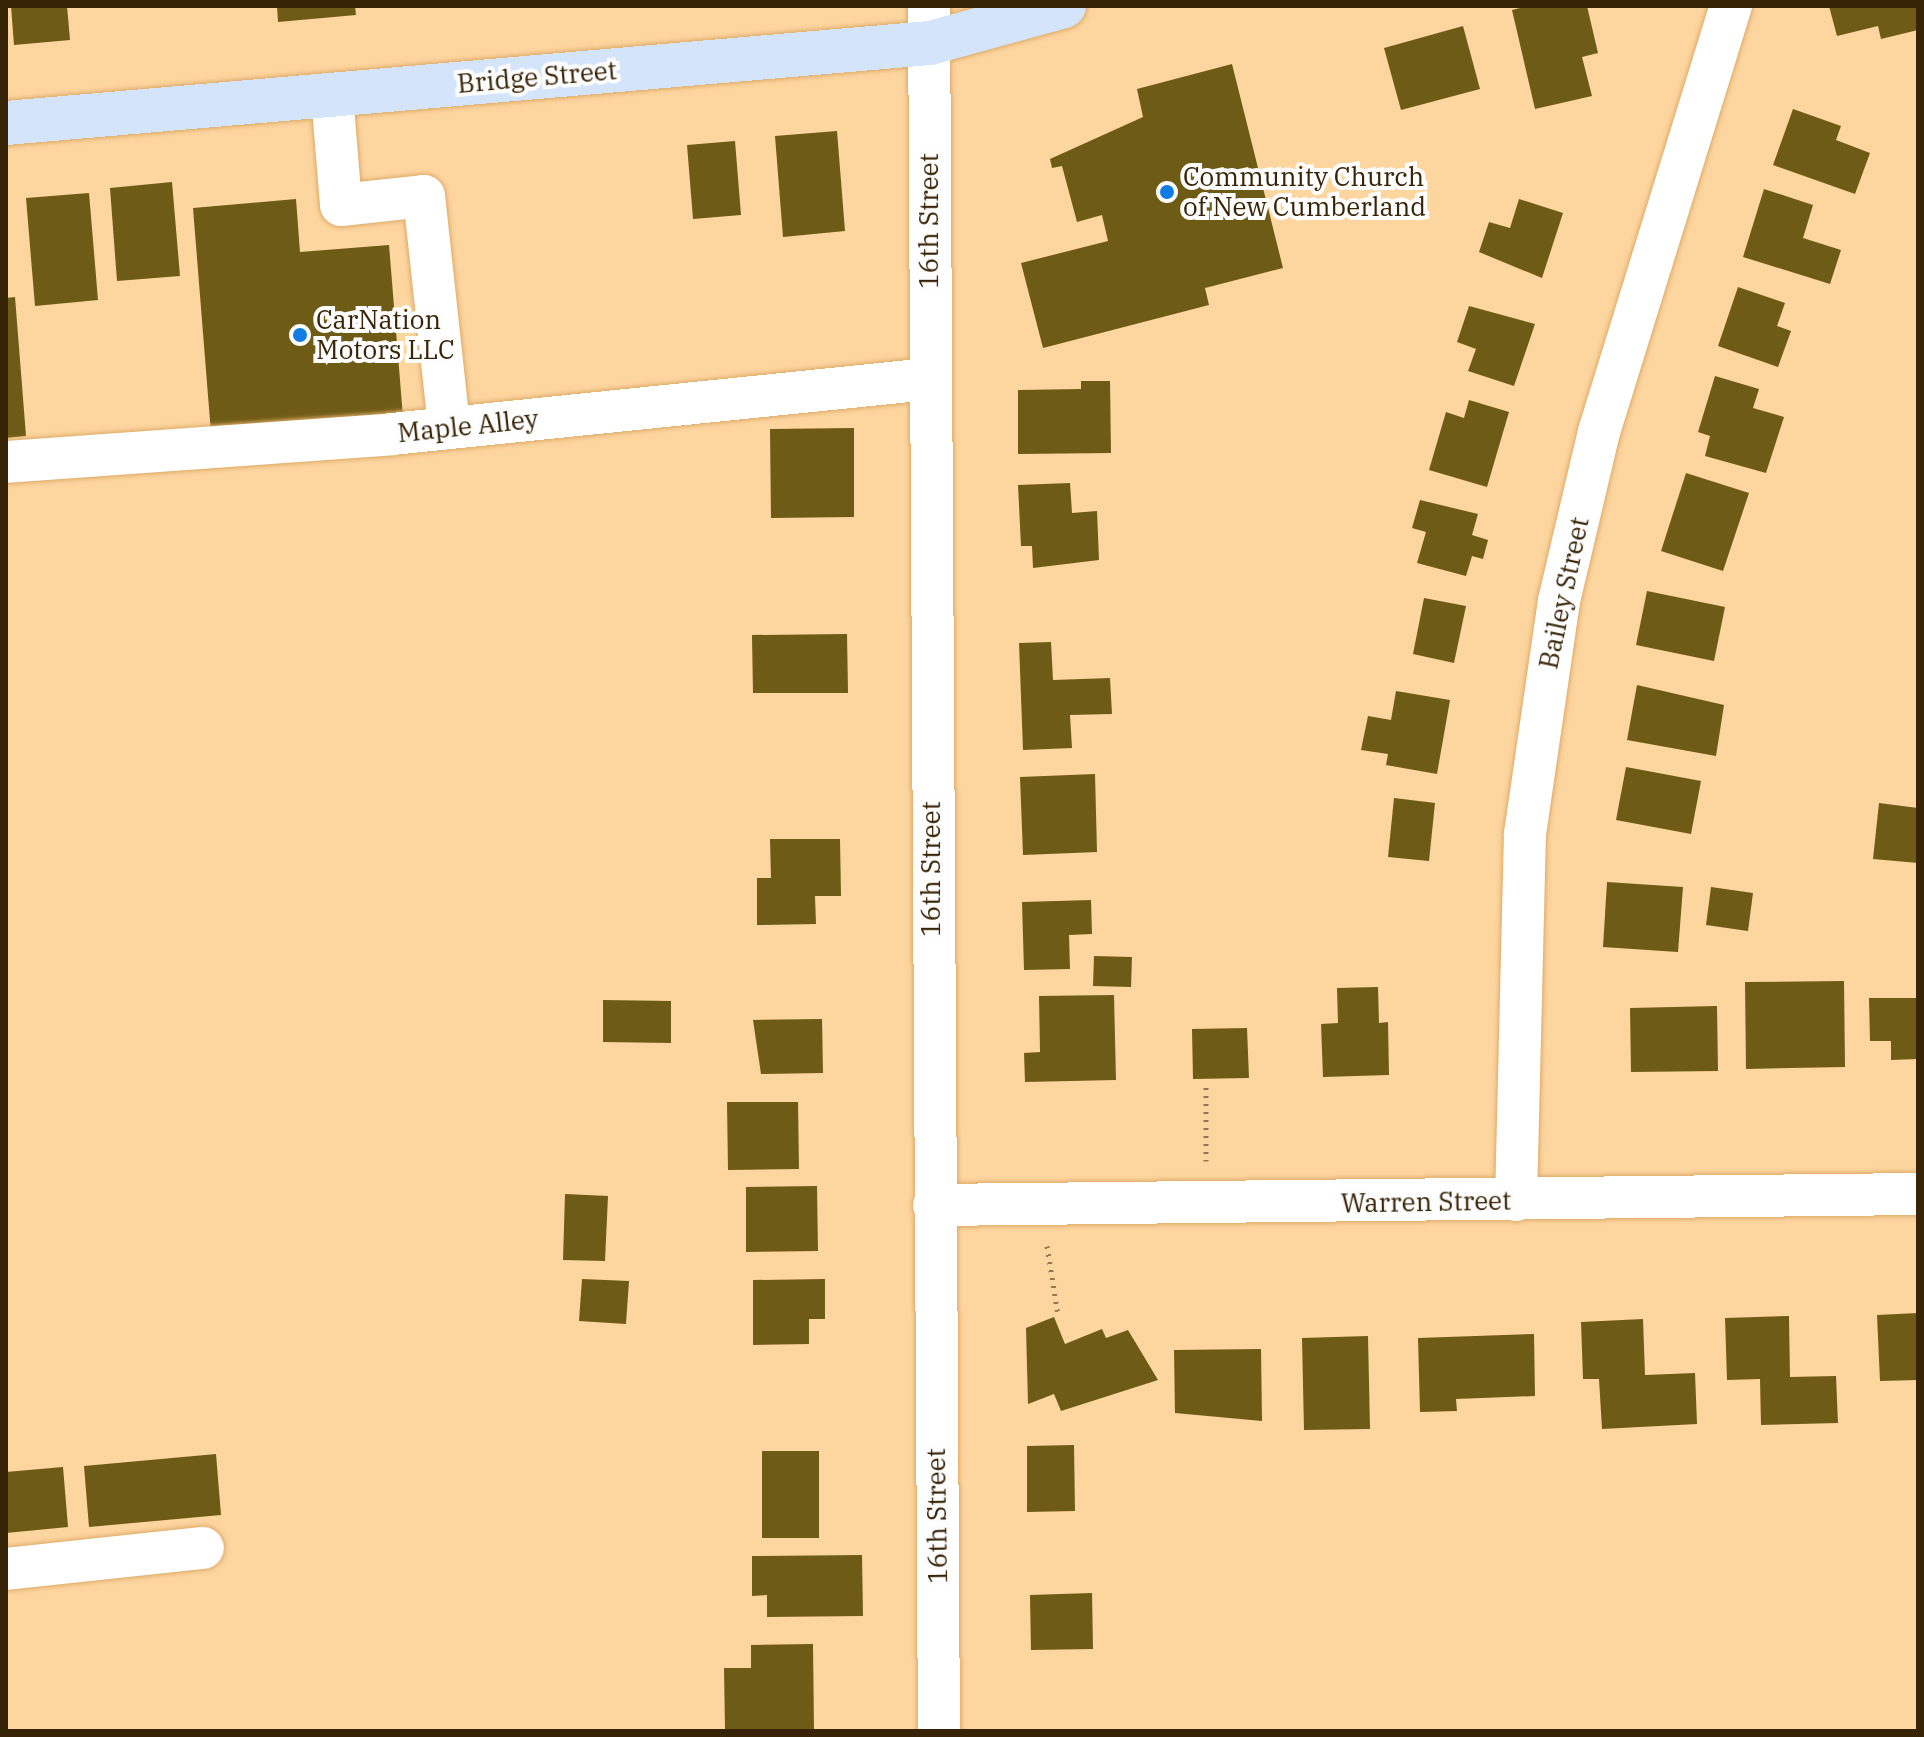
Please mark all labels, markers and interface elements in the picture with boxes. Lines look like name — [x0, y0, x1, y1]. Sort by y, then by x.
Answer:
street label: Bridge Street — [456, 54, 618, 100]
street label: 16th Street — [913, 153, 945, 289]
place label: Community Church of New Cumberland — [1183, 161, 1426, 222]
marker: Community Church of New Cumberland — [1158, 183, 1176, 201]
place label: CarNation Motors LLC — [316, 304, 455, 366]
marker: CarNation Motors LLC — [291, 326, 309, 344]
street label: Maple Alley — [396, 403, 540, 449]
street label: Bailey Street — [1533, 514, 1595, 672]
street label: 16th Street — [915, 801, 947, 937]
street label: Warren Street — [1341, 1185, 1511, 1219]
street label: 16th Street — [920, 1448, 954, 1584]

